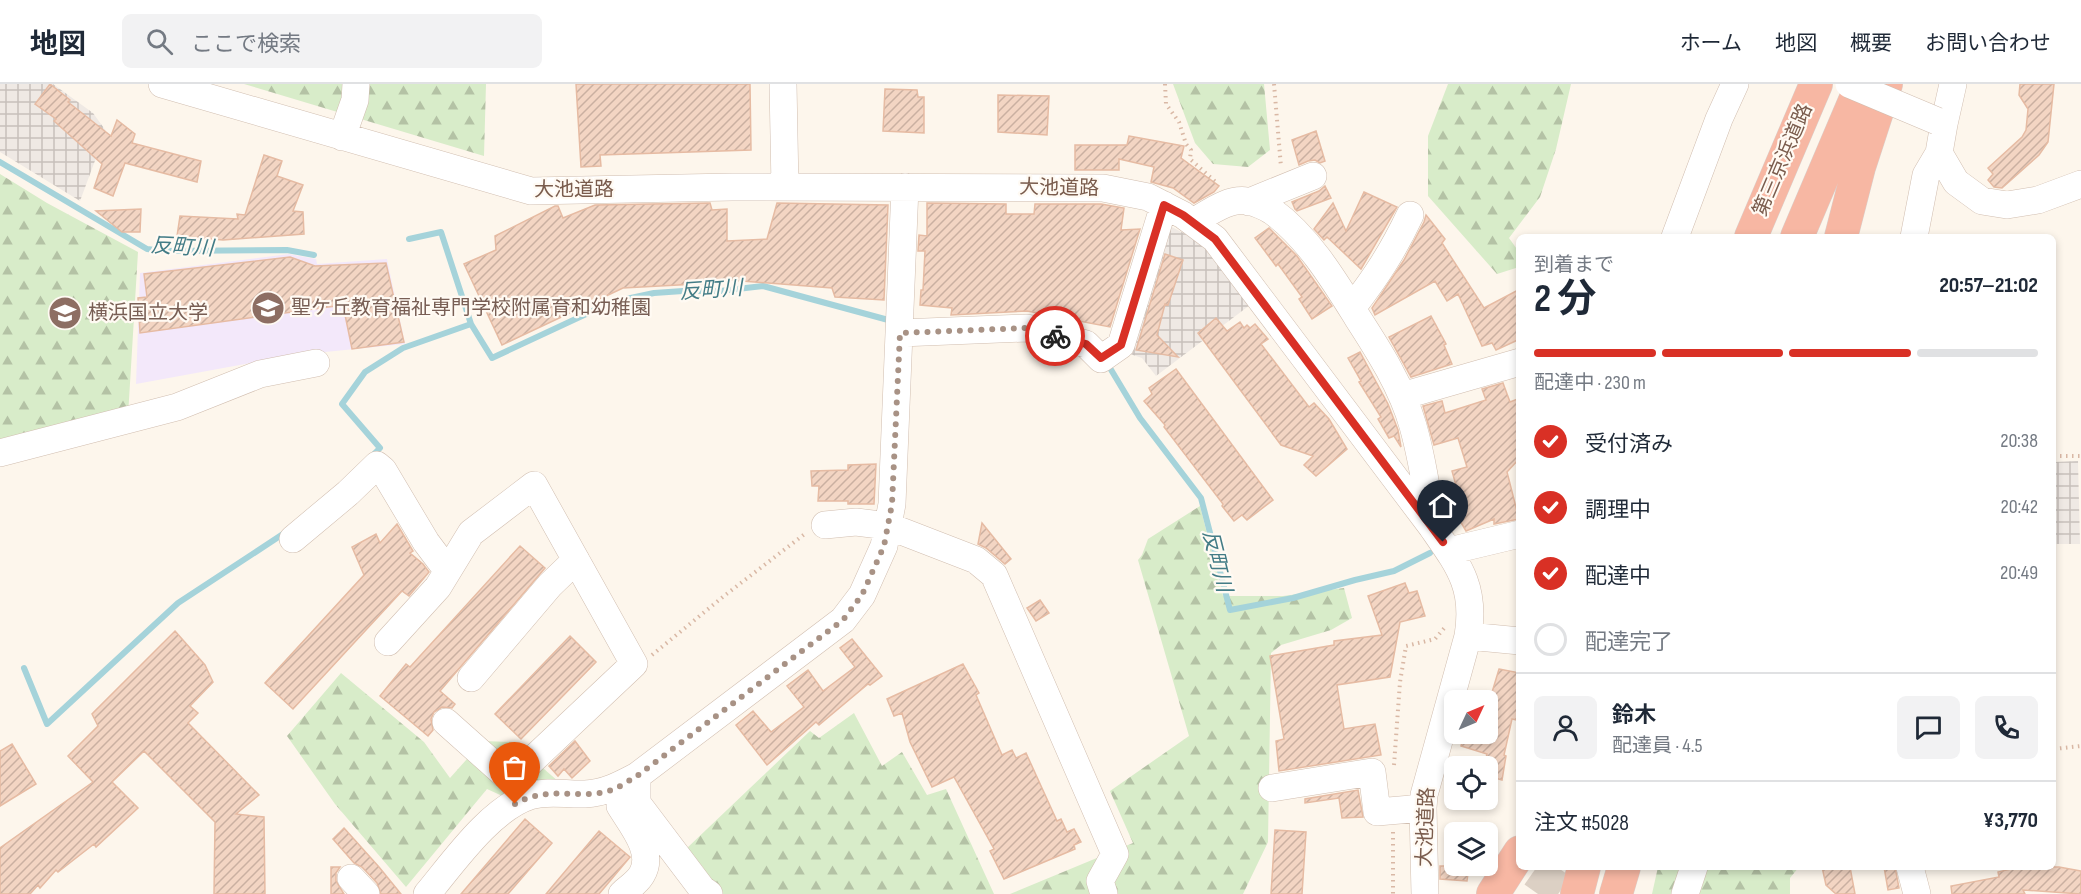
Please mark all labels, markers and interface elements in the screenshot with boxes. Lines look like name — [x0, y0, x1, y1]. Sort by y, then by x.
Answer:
search box — [122, 14, 542, 68]
icon: search — [143, 25, 176, 58]
text: 地図 — [30, 28, 86, 61]
text: ここで検索 — [191, 31, 301, 58]
text: ホーム — [1680, 31, 1742, 56]
text: 地図 — [1775, 31, 1817, 56]
text: 概要 — [1850, 31, 1892, 56]
text: お問い合わせ — [1925, 31, 2051, 56]
street label: 第三京浜道路 — [1749, 100, 1817, 220]
street label: 大池道路 — [1019, 175, 1099, 201]
street label: 大池道路 — [534, 178, 614, 202]
water label: 反町川 — [150, 233, 216, 261]
text: 到着まで — [1534, 253, 1614, 277]
text: 20:57–21:02 — [1939, 272, 2038, 299]
water label: 反町川 — [679, 275, 745, 305]
text: 2 分 — [1534, 276, 1596, 323]
school or university icon: 聖ケ丘教育福祉専門学校附属育和幼稚園 — [250, 290, 286, 326]
school or university icon: 横浜国立大学 — [47, 295, 83, 331]
place label: 聖ケ丘教育福祉専門学校附属育和幼稚園 — [291, 296, 651, 320]
place label: 横浜国立大学 — [88, 301, 208, 325]
courier — [1025, 306, 1085, 366]
icon: bike — [1039, 320, 1072, 353]
text: 配達中 · 230 m — [1534, 371, 1646, 395]
icon: check — [1534, 425, 1567, 458]
text: 20:38 — [2000, 429, 2038, 453]
text: 受付済み — [1585, 431, 1673, 458]
pin — [1417, 480, 1468, 542]
icon: home — [1426, 489, 1459, 522]
icon: check — [1534, 491, 1567, 524]
text: 20:42 — [2001, 495, 2038, 519]
text: 調理中 — [1585, 497, 1651, 524]
water label: 反町川 — [1197, 527, 1237, 597]
icon: check — [1534, 557, 1567, 590]
text: 20:49 — [2000, 561, 2038, 585]
text: 配達中 — [1585, 563, 1651, 590]
text: 配達完了 — [1585, 629, 1673, 656]
north arrow — [1444, 690, 1498, 744]
map controls — [1444, 690, 1498, 876]
button: person — [1534, 696, 1597, 759]
button: chat — [1897, 696, 1960, 759]
button: phone — [1975, 696, 2038, 759]
text: 鈴木 — [1612, 702, 1656, 729]
text: 配達員 · 4.5 — [1612, 734, 1702, 758]
pin — [489, 742, 540, 804]
icon: bag — [498, 751, 531, 784]
button: locate — [1444, 756, 1498, 810]
street label: 大池道路 — [1413, 787, 1439, 867]
text: ¥3,770 — [1983, 807, 2038, 834]
text: 注文 #5028 — [1534, 810, 1629, 837]
button: layers — [1444, 822, 1498, 876]

